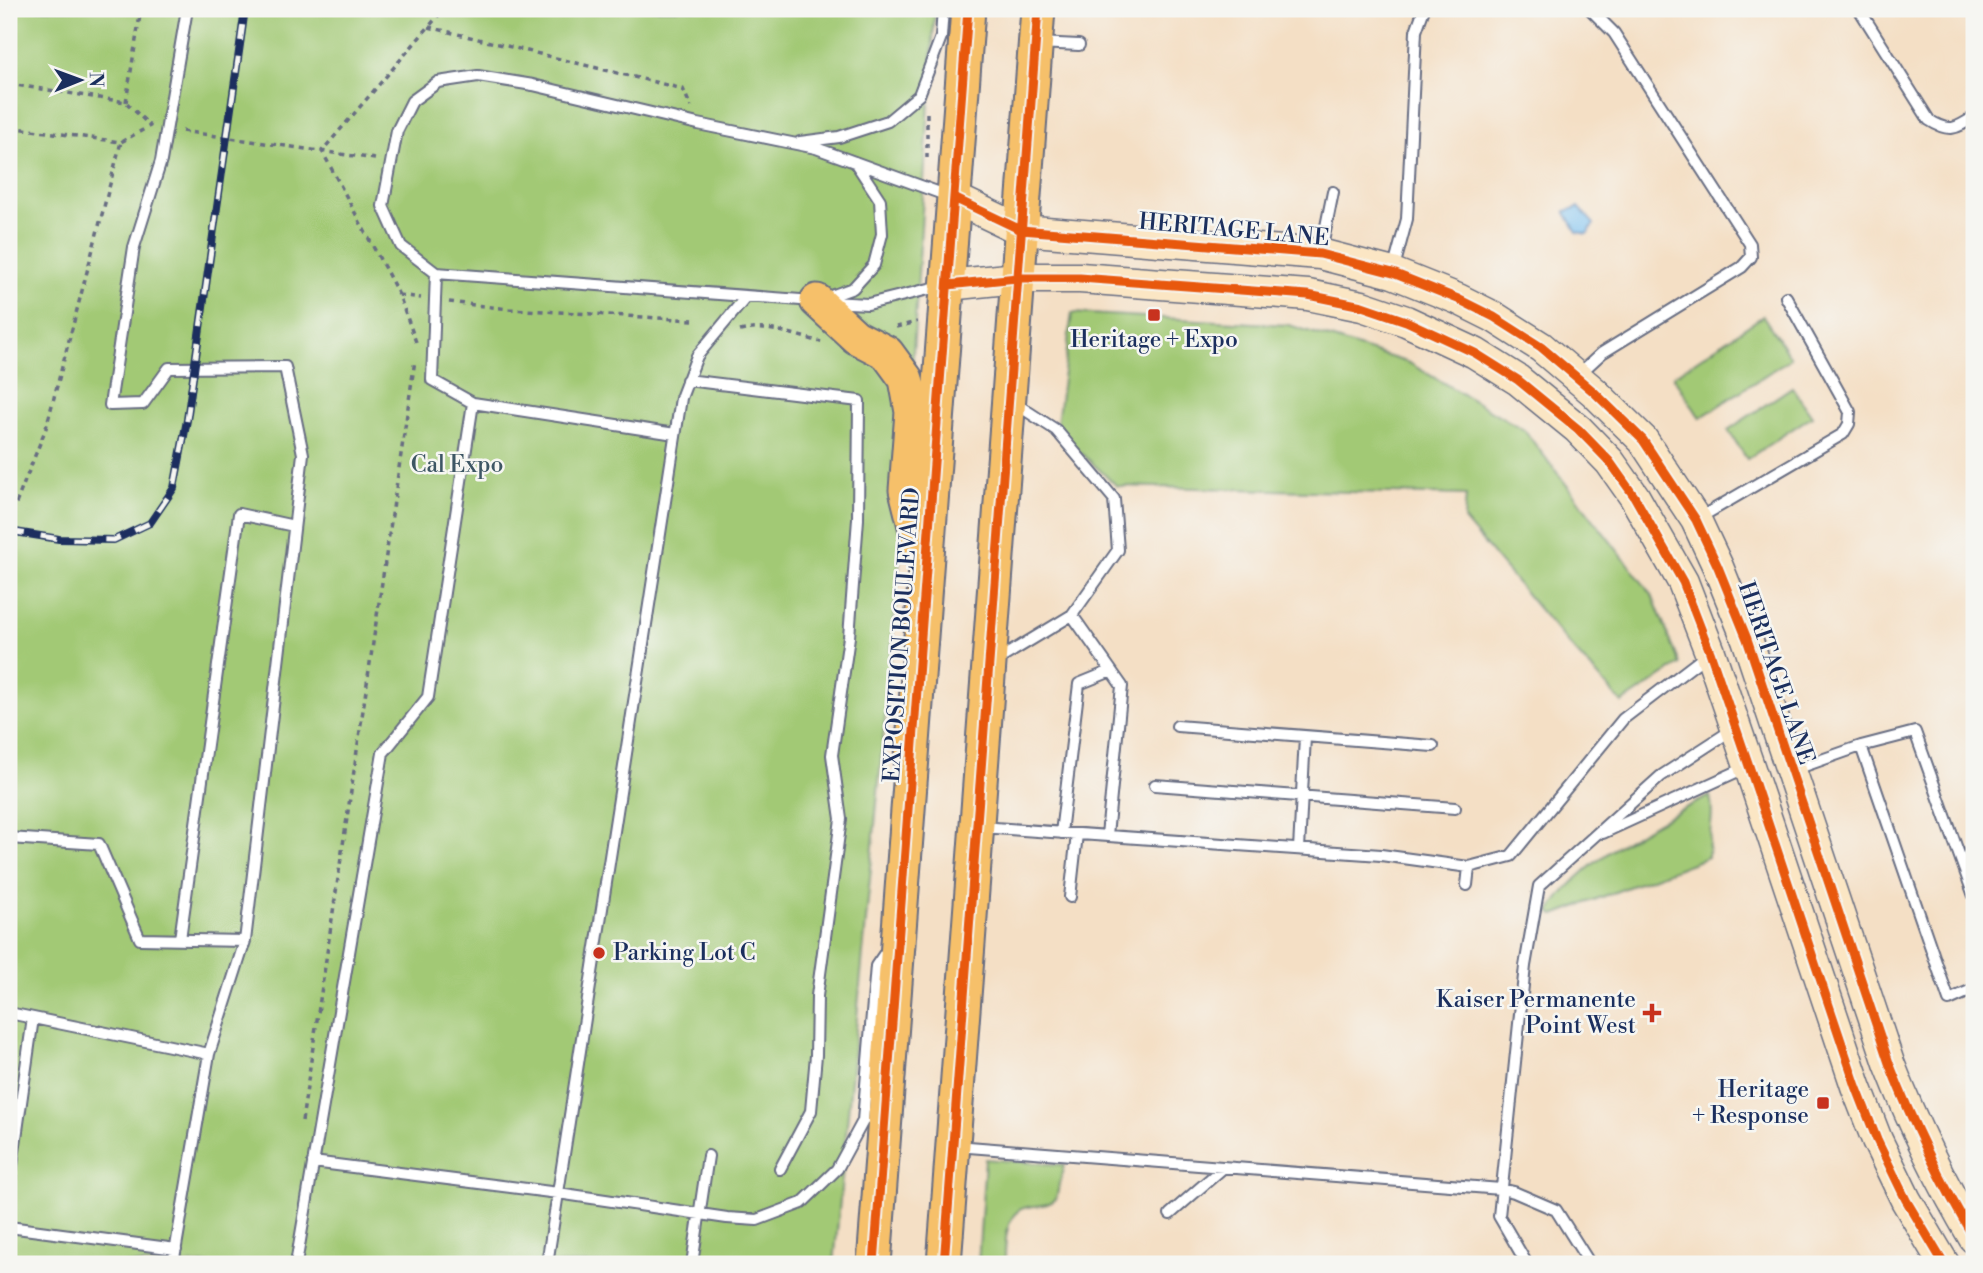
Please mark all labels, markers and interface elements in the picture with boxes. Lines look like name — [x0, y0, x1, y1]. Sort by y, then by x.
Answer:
north arrow — [46, 46, 116, 116]
text: N — [84, 72, 108, 87]
street label: HERITAGE LANE — [1137, 208, 1331, 252]
marker: Heritage + Expo — [1146, 307, 1162, 323]
place label: Heritage + Expo — [1070, 326, 1238, 354]
park label: Cal Expo — [411, 451, 503, 479]
street label: EXPOSITION BOULEVARD — [878, 487, 926, 783]
street label: HERITAGE LANE — [1732, 578, 1820, 768]
place label: Parking Lot C — [613, 939, 755, 967]
marker: Parking Lot C — [591, 945, 607, 961]
place label: Kaiser Permanente Point West — [1436, 986, 1636, 1040]
marker: Kaiser Permanente Point West — [1642, 1003, 1662, 1023]
place label: Heritage + Response — [1692, 1076, 1809, 1130]
marker: Heritage + Response — [1815, 1095, 1831, 1111]

